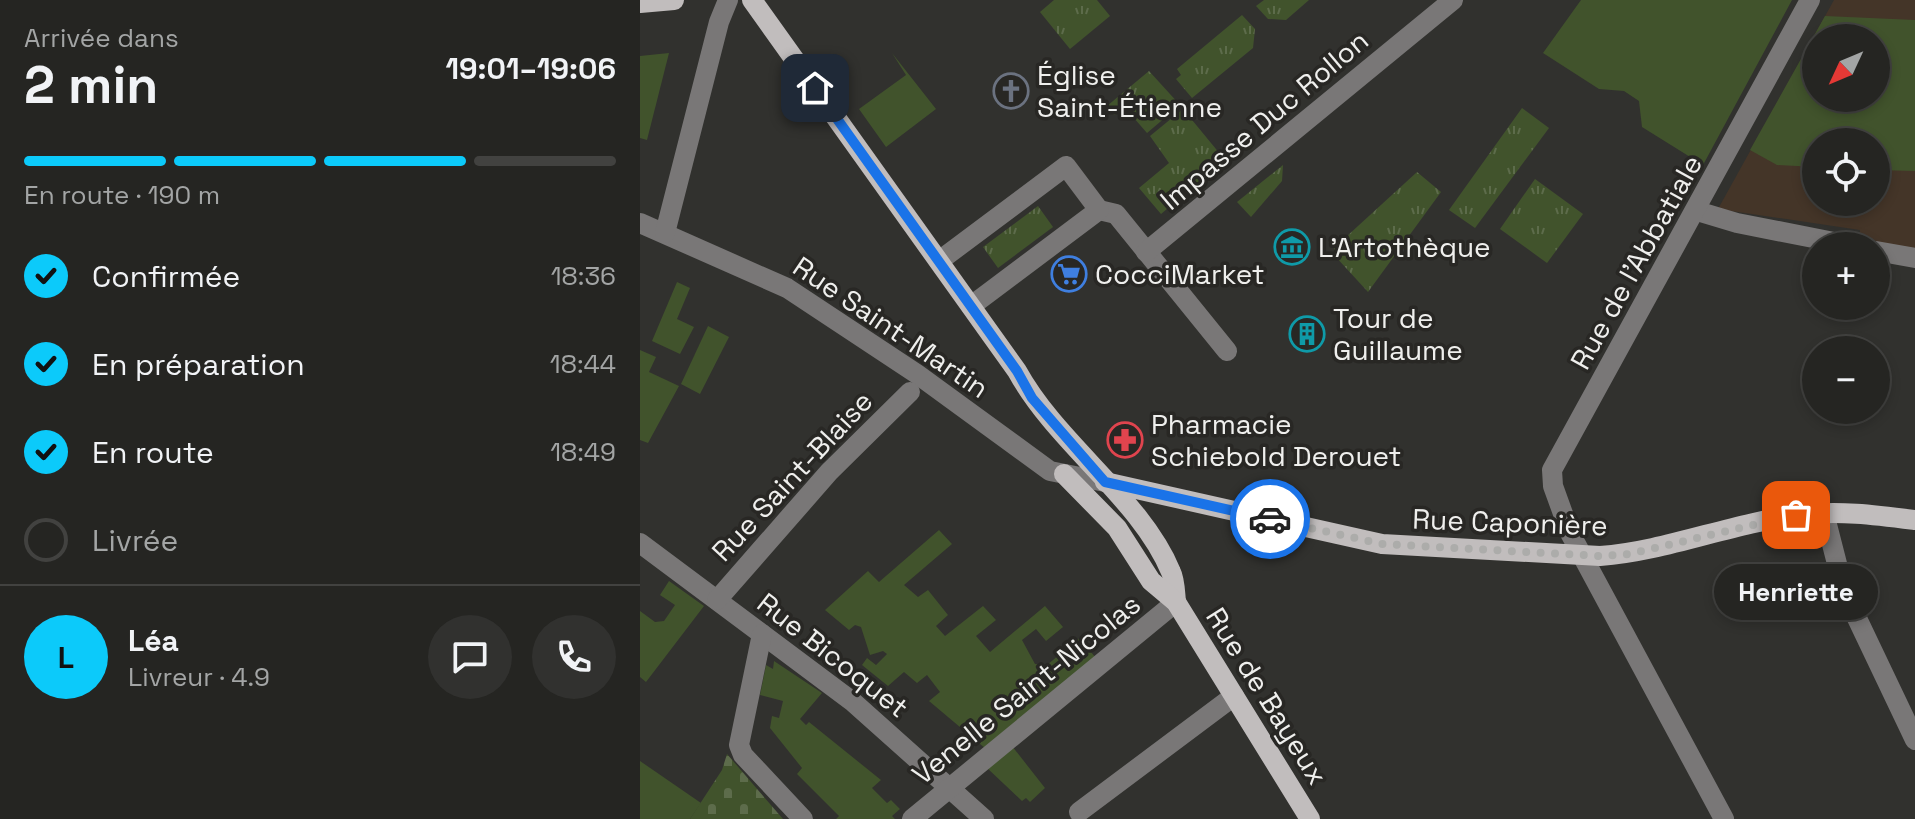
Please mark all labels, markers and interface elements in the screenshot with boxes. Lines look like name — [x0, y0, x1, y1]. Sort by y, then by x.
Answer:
text: Arrivée dans — [24, 21, 179, 55]
street label: Impasse Duc Rollon — [1152, 22, 1376, 218]
north arrow — [1802, 24, 1890, 112]
map controls — [1802, 24, 1890, 424]
text: 19:01–19:06 — [445, 49, 616, 88]
text: 2 min — [24, 52, 158, 118]
pin — [781, 54, 849, 122]
place label: Église Saint-Étienne — [1037, 57, 1222, 125]
icon: home — [793, 66, 837, 110]
church icon: Église Saint-Étienne — [992, 72, 1030, 110]
button: locate — [1802, 128, 1890, 216]
street label: Rue de l'Abbatiale — [1562, 148, 1710, 376]
text: En route · 190 m — [24, 178, 220, 212]
museum icon: L'Artothèque — [1273, 228, 1311, 266]
place label: L'Artothèque — [1318, 229, 1491, 265]
button: + — [1802, 232, 1890, 320]
street label: Rue Saint-Martin — [786, 248, 996, 406]
icon: check — [24, 254, 68, 298]
supermarket icon: CocciMarket — [1050, 255, 1088, 293]
place label: CocciMarket — [1095, 256, 1265, 292]
text: Confirmée — [92, 257, 240, 296]
text: 18:36 — [551, 259, 616, 293]
place label: Tour de Guillaume — [1333, 300, 1463, 368]
building icon: Tour de Guillaume — [1288, 315, 1326, 353]
button: − — [1802, 336, 1890, 424]
icon: check — [24, 342, 68, 386]
text: En préparation — [92, 345, 305, 384]
text: 18:44 — [550, 347, 616, 381]
street label: Rue Saint-Blaise — [704, 383, 880, 569]
place label: Pharmacie Schiebold Derouet — [1151, 406, 1401, 474]
pharmacy icon: Pharmacie Schiebold Derouet — [1106, 421, 1144, 459]
icon: check — [24, 430, 68, 474]
text: En route — [92, 433, 214, 472]
text: 18:49 — [550, 435, 616, 469]
courier — [1230, 479, 1310, 559]
pin — [1762, 481, 1830, 549]
icon: bag — [1774, 493, 1818, 537]
icon: car — [1248, 497, 1292, 541]
street label: Rue Caponière — [1412, 501, 1608, 543]
text: Livrée — [92, 521, 178, 560]
callout: Henriette — [1714, 563, 1878, 619]
text: Henriette — [1738, 575, 1854, 609]
street label: Rue Bicoquet — [750, 585, 916, 725]
street label: Venelle Saint-Nicolas — [905, 586, 1147, 792]
street label: Rue de Bayeux — [1198, 601, 1336, 791]
button: chat — [428, 615, 512, 699]
button: phone — [532, 615, 616, 699]
text: Léa — [128, 621, 179, 660]
text: L — [58, 638, 74, 677]
text: Livreur · 4.9 — [128, 660, 270, 694]

